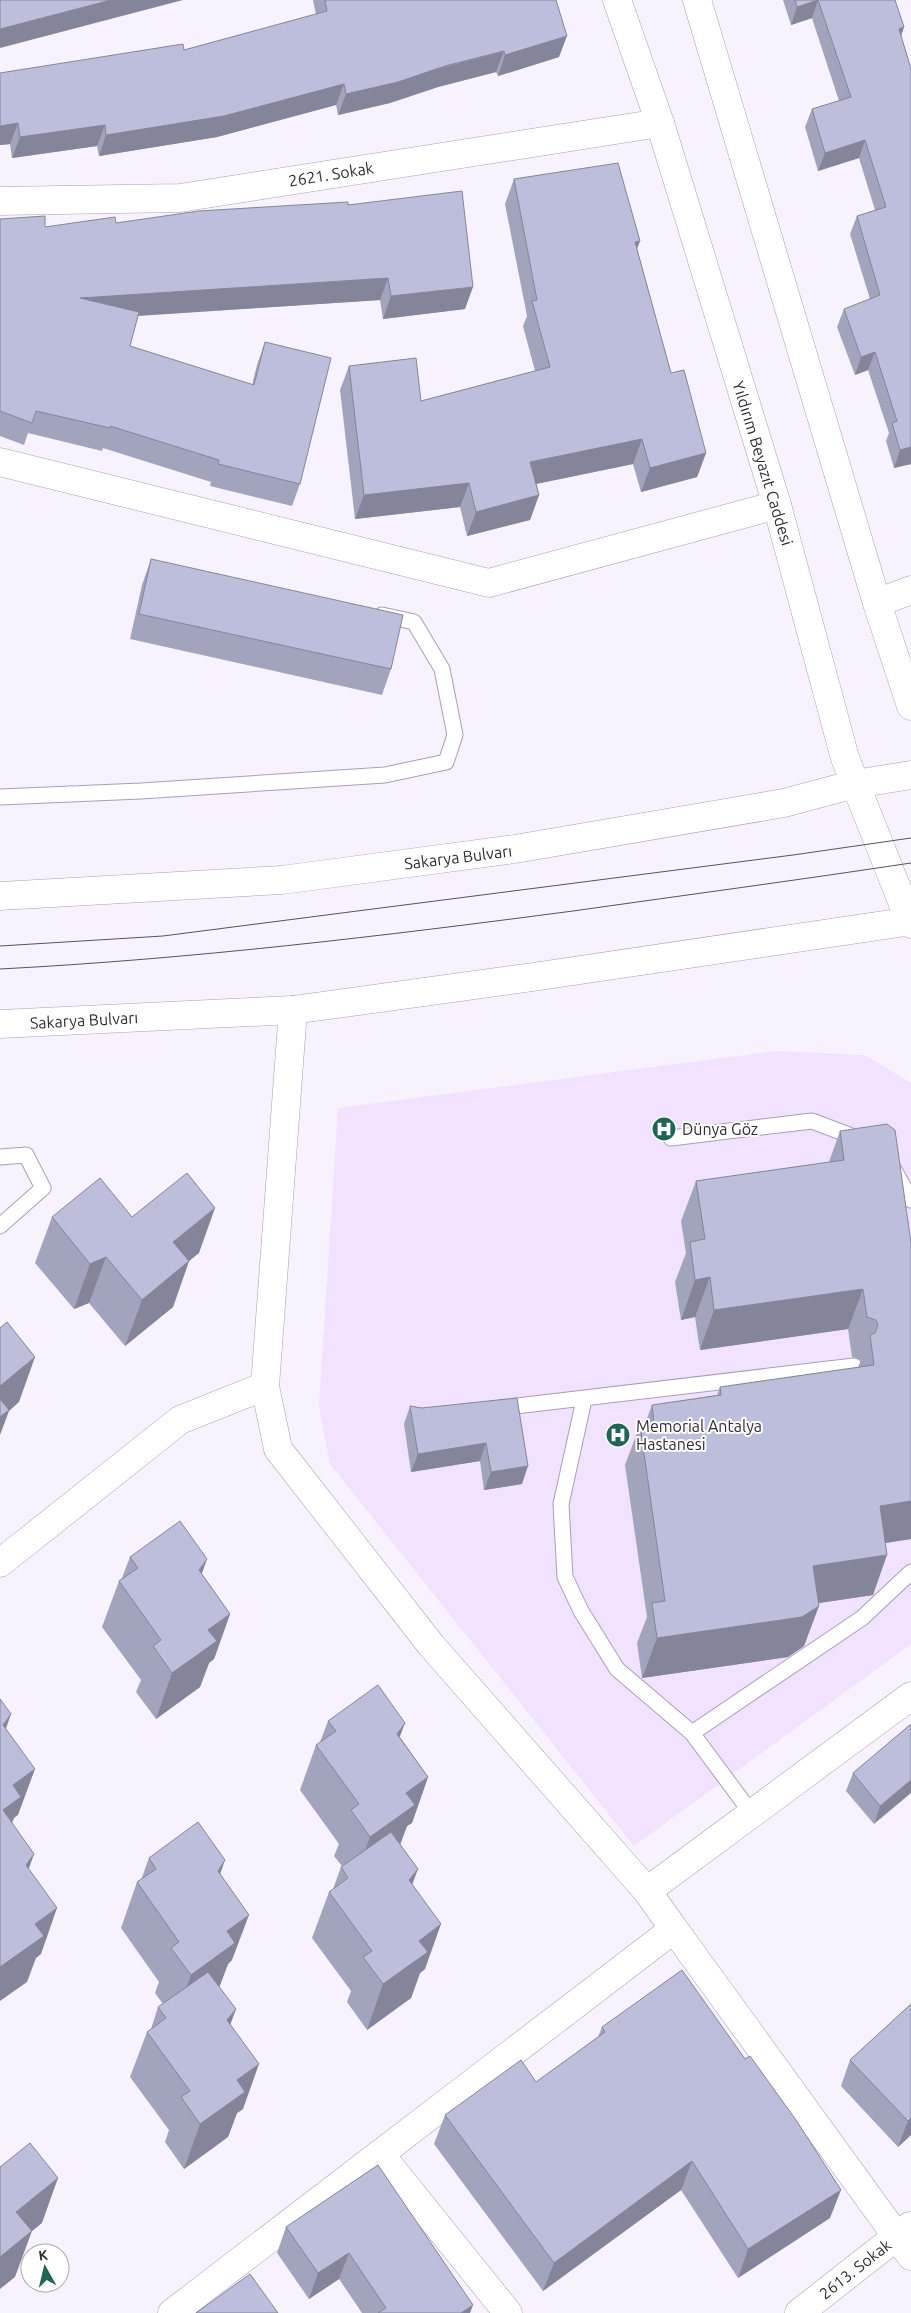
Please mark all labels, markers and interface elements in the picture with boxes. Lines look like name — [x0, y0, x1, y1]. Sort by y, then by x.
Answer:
street label: 2621. Sokak — [287, 158, 375, 190]
street label: Yıldırım Beyazıt Caddesi — [729, 379, 797, 547]
street label: Sakarya Bulvarı — [403, 841, 513, 873]
street label: Sakarya Bulvarı — [29, 1008, 139, 1032]
hospital icon: Dünya Göz — [651, 1116, 677, 1142]
place label: Dünya Göz — [682, 1120, 758, 1138]
place label: Memorial Antalya Hastanesi — [636, 1417, 762, 1453]
hospital icon: Memorial Antalya Hastanesi — [605, 1422, 631, 1448]
street label: 2613. Sokak — [816, 2235, 894, 2303]
north arrow — [20, 2243, 70, 2293]
text: K — [37, 2246, 50, 2264]

